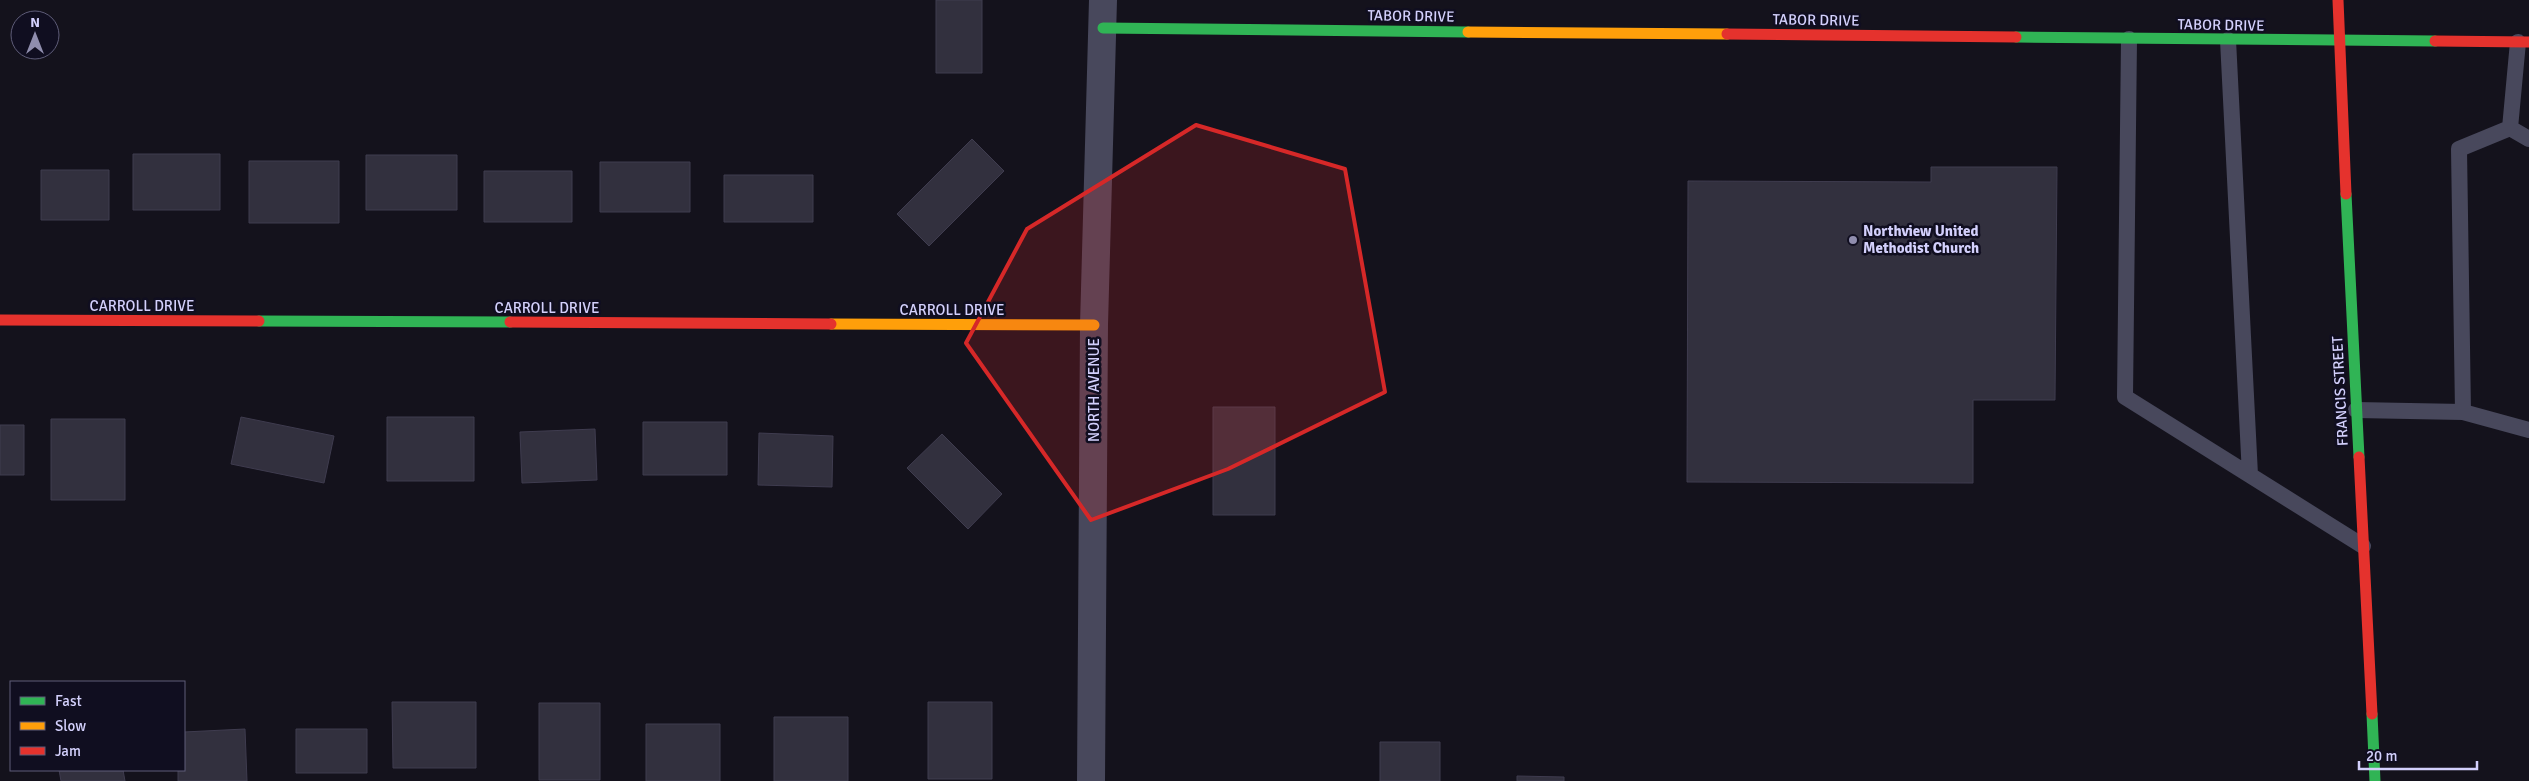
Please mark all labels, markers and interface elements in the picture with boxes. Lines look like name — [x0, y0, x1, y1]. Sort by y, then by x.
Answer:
street label: TABOR DRIVE — [1367, 6, 1455, 26]
north arrow — [10, 10, 60, 60]
street label: TABOR DRIVE — [1772, 10, 1860, 30]
text: N — [30, 14, 40, 31]
street label: TABOR DRIVE — [2177, 15, 2265, 35]
place label: Northview United Methodist Church — [1863, 222, 1979, 257]
marker: Northview United Methodist Church — [1847, 234, 1859, 246]
street label: CARROLL DRIVE — [90, 297, 194, 315]
street label: CARROLL DRIVE — [495, 299, 599, 317]
street label: CARROLL DRIVE — [900, 301, 1004, 319]
street label: FRANCIS STREET — [2328, 335, 2352, 446]
street label: NORTH AVENUE — [1085, 338, 1103, 442]
legend — [10, 681, 185, 771]
text: Fast — [55, 692, 82, 710]
text: Slow — [55, 717, 86, 735]
scale bar — [2359, 738, 2476, 770]
text: Jam — [55, 742, 81, 760]
text: 20 m — [2366, 747, 2397, 765]

